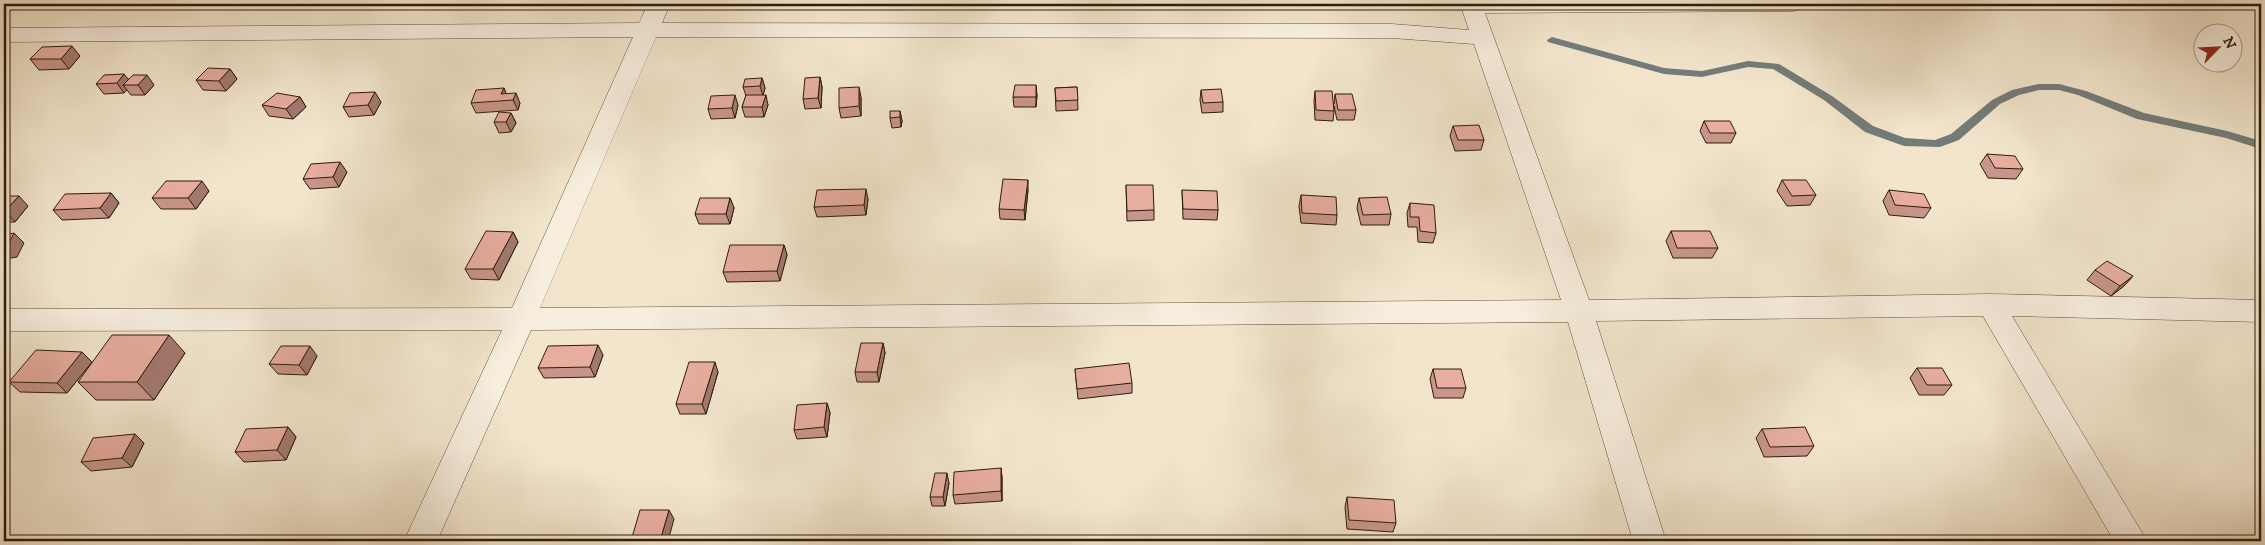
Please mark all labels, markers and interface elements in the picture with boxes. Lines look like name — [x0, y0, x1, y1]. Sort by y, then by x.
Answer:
north arrow — [2192, 22, 2242, 72]
text: N — [2218, 34, 2240, 52]

